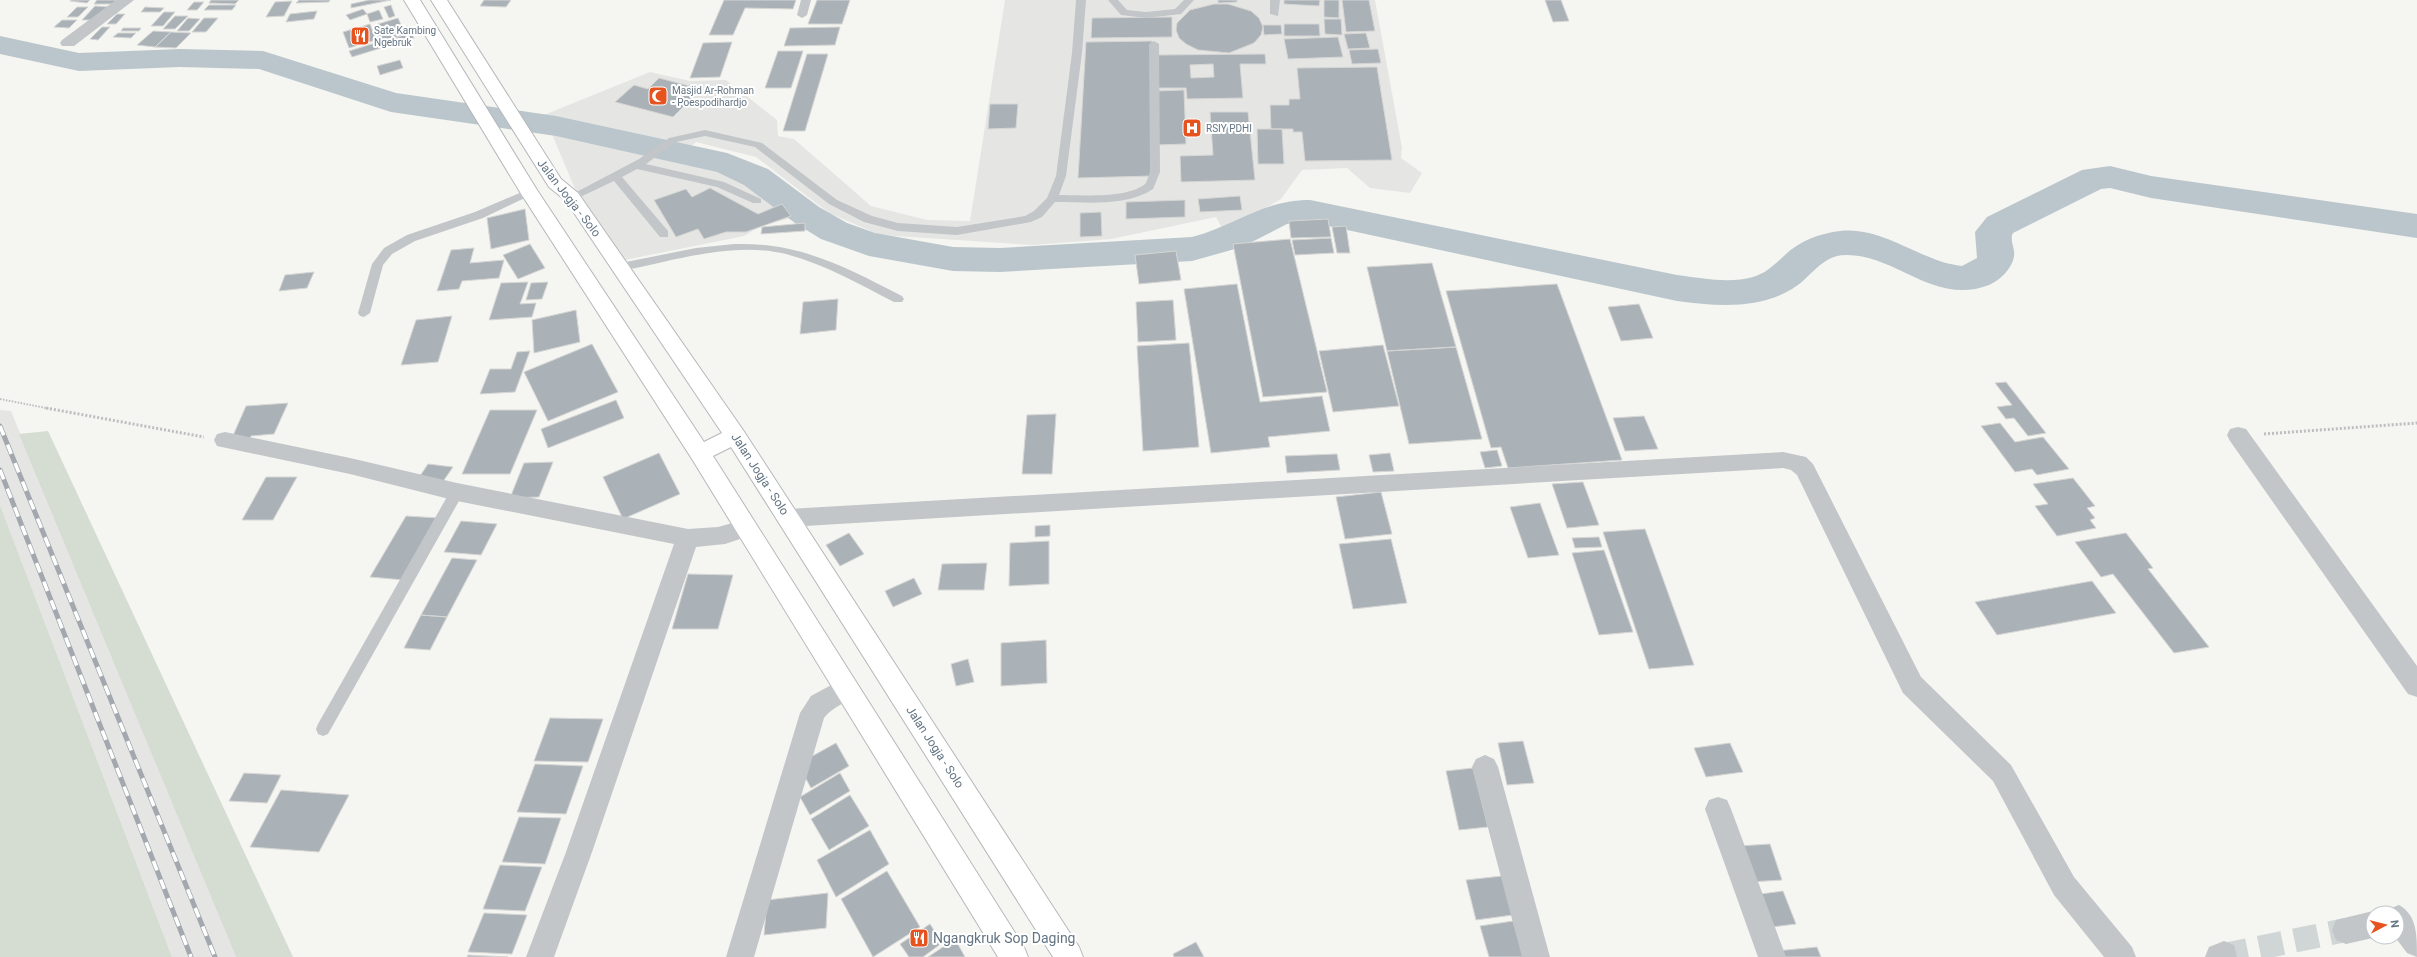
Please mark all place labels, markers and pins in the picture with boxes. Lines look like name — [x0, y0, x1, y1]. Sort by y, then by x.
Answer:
restaurant icon: Sate Kambing Ngebruk — [349, 25, 371, 47]
place label: Sate Kambing Ngebruk — [374, 25, 436, 48]
mosque icon: Masjid Ar-Rohman - Poespodihardjo — [647, 85, 669, 107]
place label: Masjid Ar-Rohman - Poespodihardjo — [672, 85, 754, 108]
hospital icon: RSIY PDHI — [1181, 117, 1203, 139]
place label: RSIY PDHI — [1206, 123, 1252, 134]
restaurant icon: Ngangkruk Sop Daging — [908, 927, 930, 949]
place label: Ngangkruk Sop Daging — [933, 930, 1075, 946]

